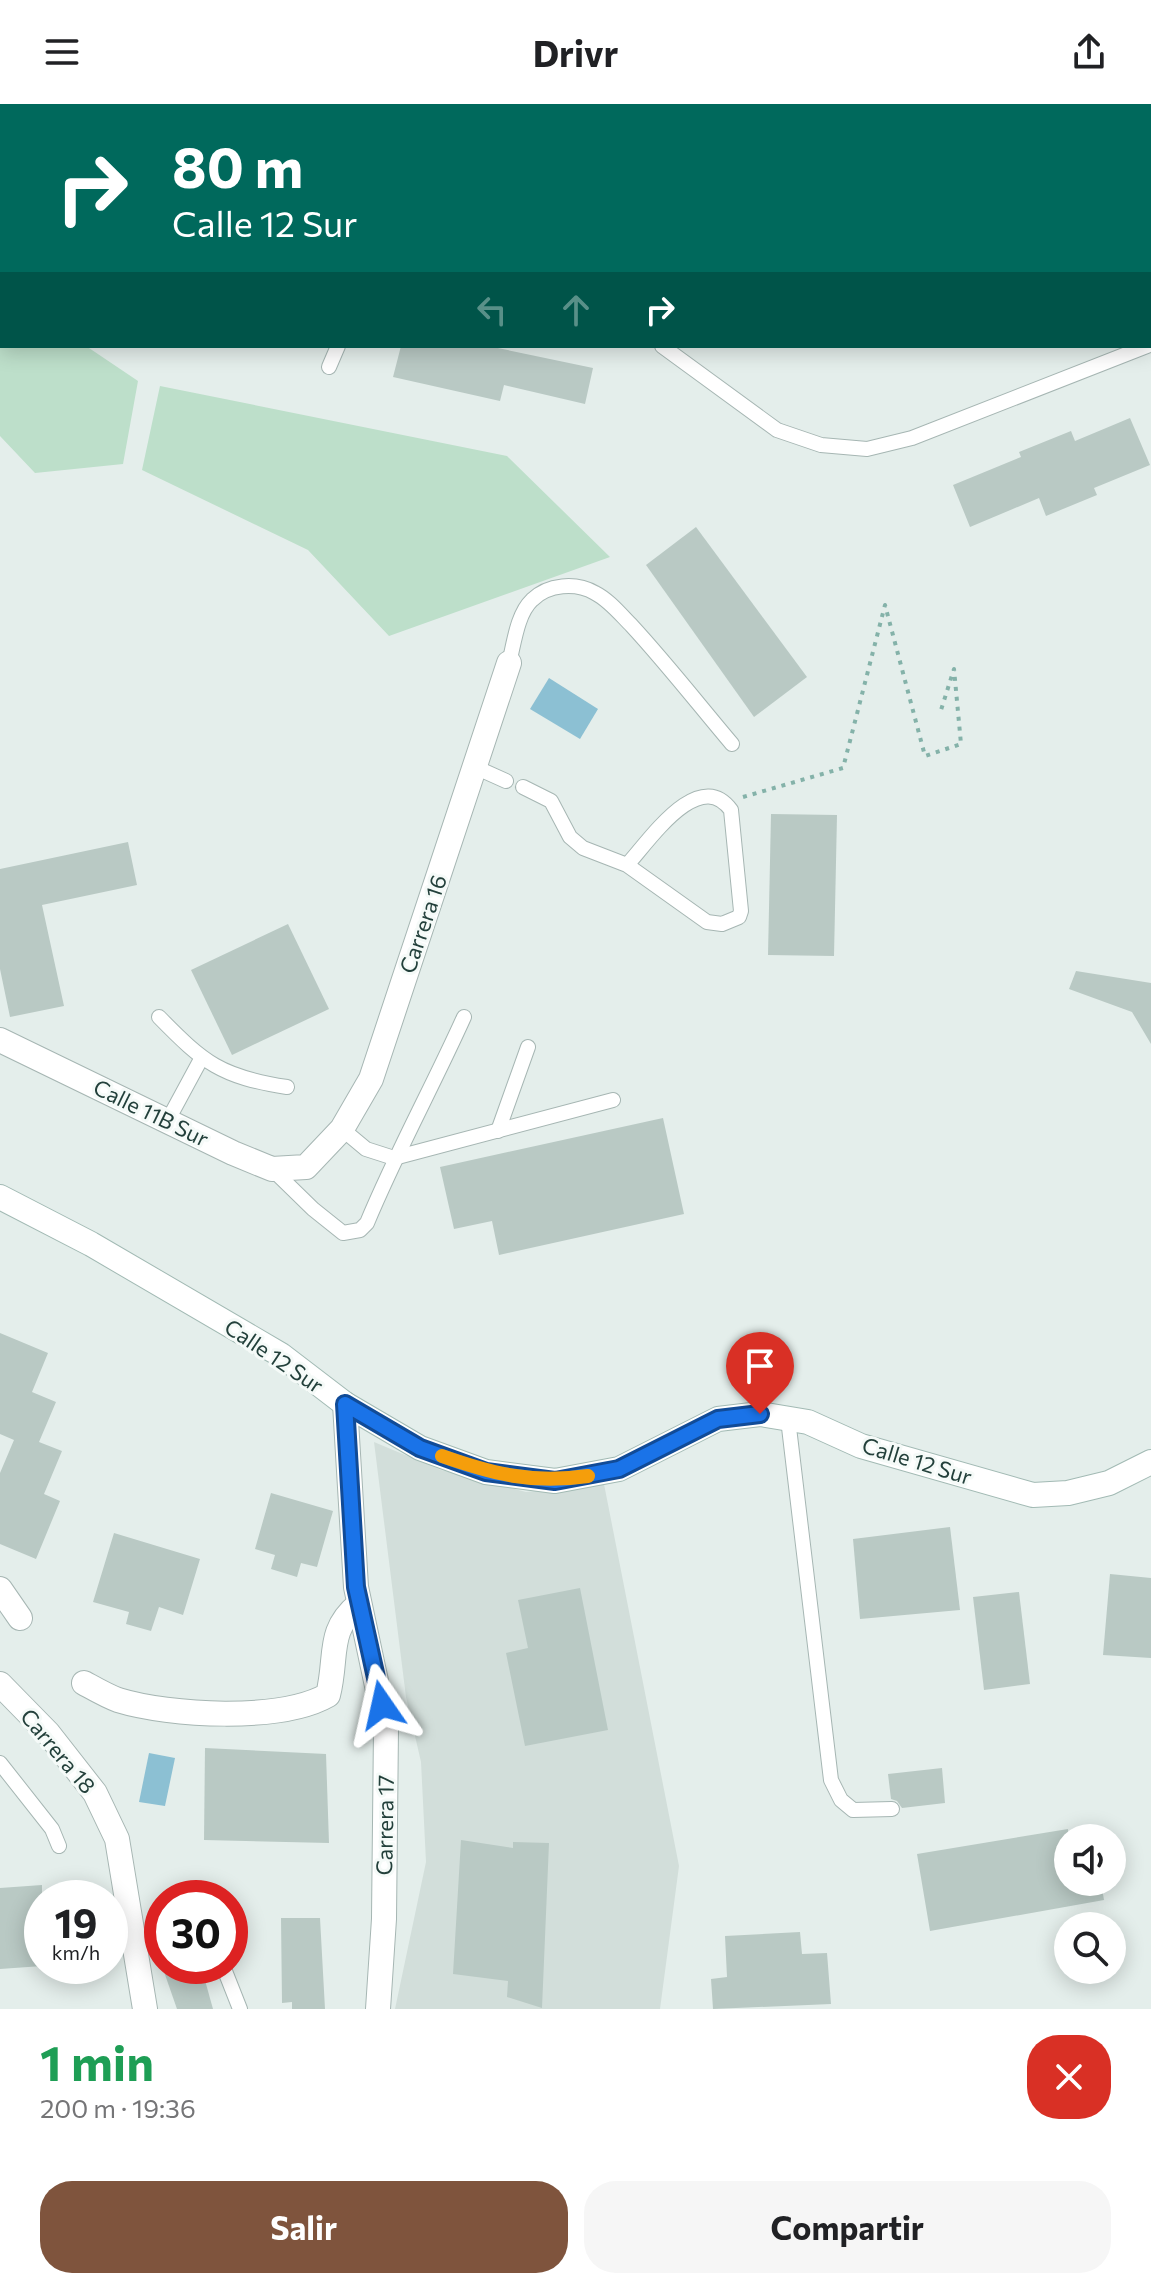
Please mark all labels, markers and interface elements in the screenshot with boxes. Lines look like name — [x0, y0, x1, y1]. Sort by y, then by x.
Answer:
icon: menu — [40, 30, 84, 74]
text: Drivr — [533, 30, 618, 74]
icon: share — [1067, 30, 1111, 74]
text: 80 m — [172, 131, 303, 200]
icon: right — [40, 136, 144, 240]
text: Calle 12 Sur — [172, 200, 358, 244]
icon: left — [470, 288, 514, 332]
icon: ahead — [554, 288, 598, 332]
icon: right — [638, 288, 682, 332]
street label: Carrera 16 — [393, 871, 452, 977]
street label: Calle 11B Sur — [89, 1073, 213, 1152]
street label: Calle 12 Sur — [220, 1313, 329, 1399]
pin — [726, 1332, 794, 1414]
icon: arrive — [738, 1344, 782, 1388]
street label: Calle 12 Sur — [859, 1431, 975, 1490]
position arrow — [340, 1663, 424, 1747]
street label: Carrera 18 — [15, 1703, 102, 1799]
street label: Carrera 17 — [370, 1774, 399, 1876]
map controls — [1054, 1824, 1126, 1984]
button: sound — [1054, 1824, 1126, 1896]
speed limit sign: 30 — [144, 1880, 248, 1984]
text: 19 — [55, 1897, 97, 1946]
button: search — [1054, 1912, 1126, 1984]
text: km/h — [52, 1940, 100, 1964]
text: 1 min — [40, 2032, 154, 2091]
button: close — [1027, 2035, 1111, 2119]
text: 200 m · 19:36 — [40, 2092, 196, 2123]
button: Salir — [40, 2181, 568, 2273]
button: Compartir — [584, 2181, 1111, 2273]

